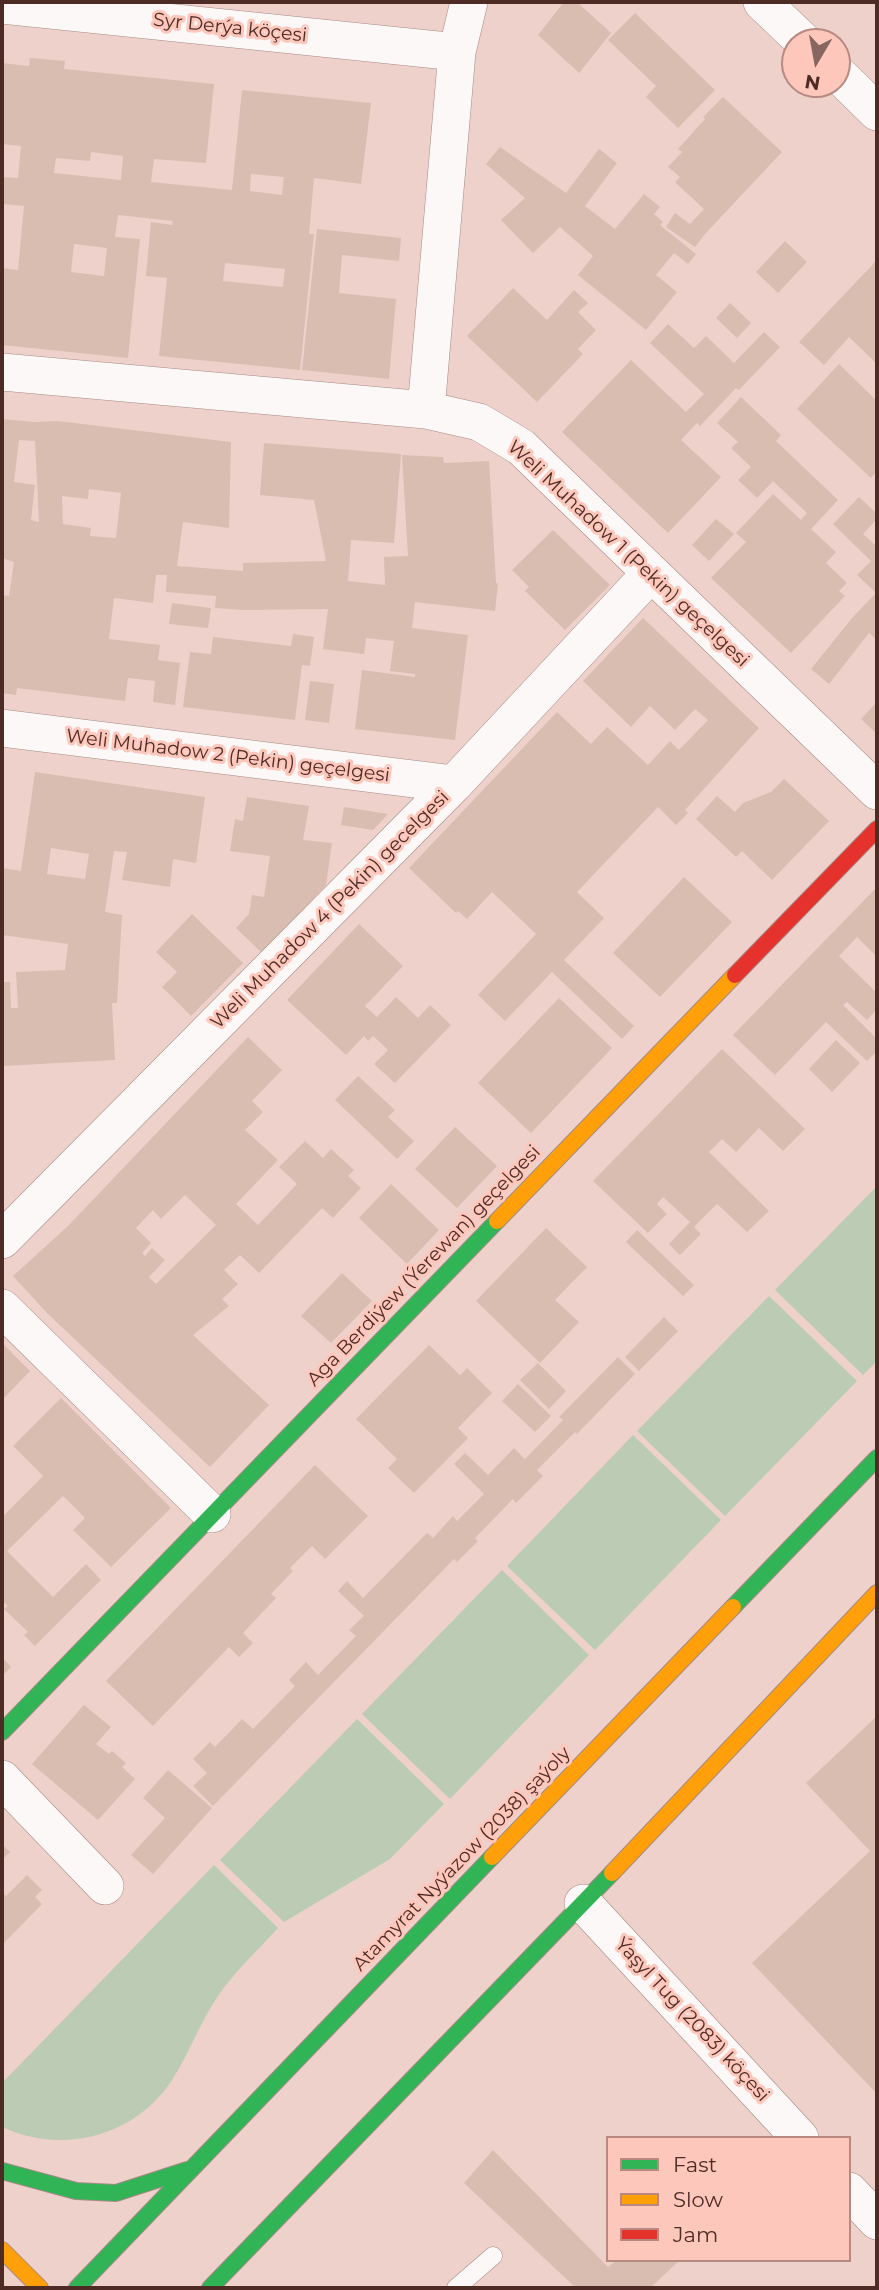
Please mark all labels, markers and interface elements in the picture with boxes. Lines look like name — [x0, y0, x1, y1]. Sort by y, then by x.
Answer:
street label: Syr Derýa köçesi — [152, 9, 308, 47]
north arrow — [781, 28, 851, 98]
text: N — [803, 70, 822, 95]
street label: Weli Muhadow 1 (Pekin) geçelgesi — [503, 436, 753, 672]
street label: Weli Muhadow 2 (Pekin) geçelgesi — [65, 725, 391, 787]
street label: Weli Muhadow 4 (Pekin) gecelgesi — [206, 786, 454, 1034]
street label: Aga Berdiýew (Ýerewan) geçelgesi — [302, 1141, 546, 1391]
street label: Atamyrat Nyýazow (2038) şaýoly — [348, 1742, 576, 1976]
street label: Ýaşyl Tug (2083) köçesi — [610, 1933, 774, 2107]
legend — [606, 2136, 851, 2262]
text: Fast — [673, 2152, 717, 2177]
text: Slow — [673, 2187, 723, 2212]
text: Jam — [673, 2222, 718, 2247]

